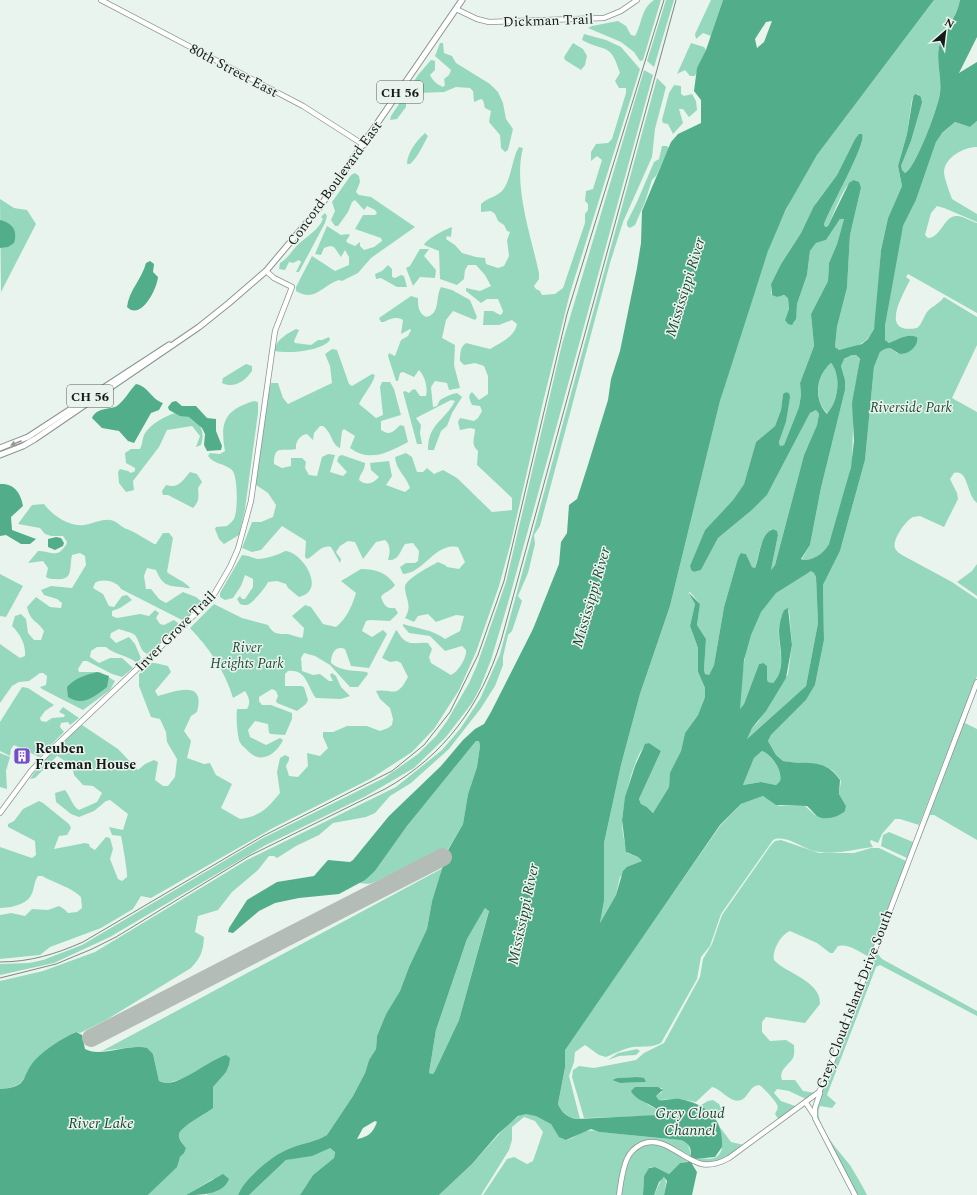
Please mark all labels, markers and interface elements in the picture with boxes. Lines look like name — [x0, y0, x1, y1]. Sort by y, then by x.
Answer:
street label: Dickman Trail — [503, 8, 593, 33]
north arrow — [925, 12, 965, 52]
text: N — [942, 14, 957, 33]
street label: 80th Street East — [186, 38, 282, 103]
road number: CH 56 — [377, 81, 423, 103]
street label: Concord Boulevard East — [282, 116, 387, 250]
water label: Mississippi River — [659, 234, 712, 340]
road number: CH 56 — [67, 385, 113, 407]
park label: Riverside Park — [870, 397, 953, 418]
one-way arrow — [9, 440, 21, 446]
water label: Mississippi River — [566, 544, 617, 650]
street label: Inver Grove Trail — [130, 586, 221, 677]
park label: River Heights Park — [210, 637, 284, 674]
place label: Reuben Freeman House — [35, 738, 136, 775]
building icon: Reuben Freeman House — [12, 746, 32, 766]
water label: Mississippi River — [502, 861, 546, 967]
street label: Grey Cloud Island Drive South — [811, 907, 898, 1092]
water label: Grey Cloud Channel — [655, 1102, 725, 1142]
water label: River Lake — [68, 1112, 134, 1135]

